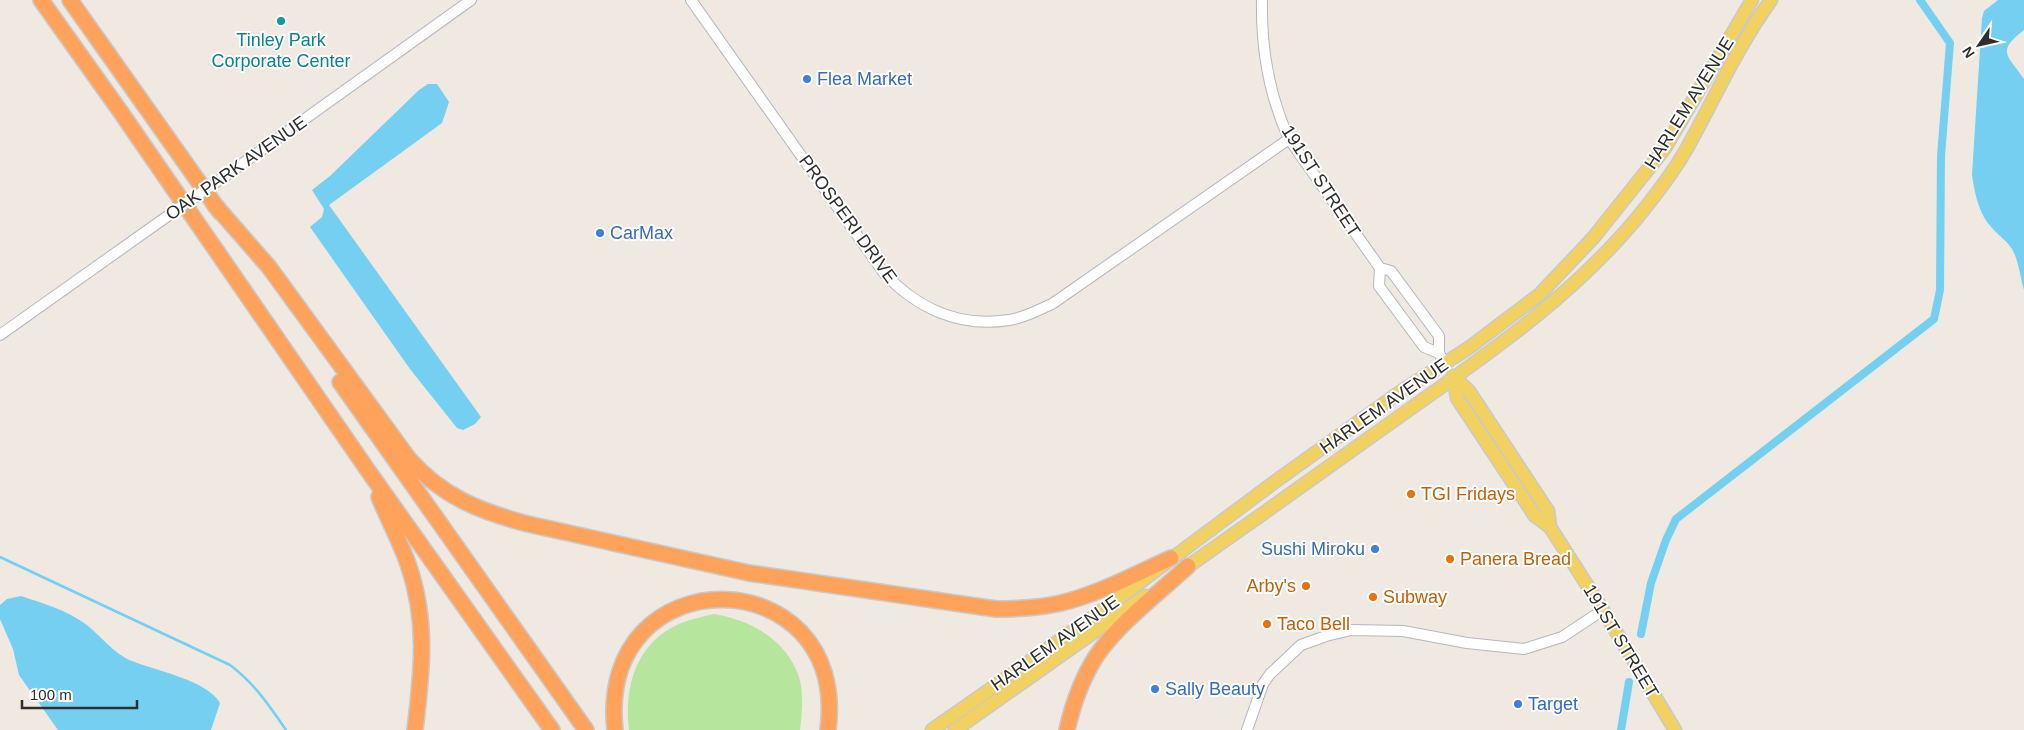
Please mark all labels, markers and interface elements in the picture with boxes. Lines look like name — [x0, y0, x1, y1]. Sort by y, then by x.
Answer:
marker: Tinley Park Corporate Center — [275, 15, 287, 27]
north arrow — [1954, 20, 2004, 70]
place label: Tinley Park Corporate Center — [211, 30, 351, 71]
street label: HARLEM AVENUE — [1640, 33, 1738, 173]
text: N — [1959, 44, 1978, 61]
place label: Flea Market — [817, 69, 912, 89]
marker: Flea Market — [801, 73, 813, 85]
street label: OAK PARK AVENUE — [162, 112, 310, 224]
street label: 191ST STREET — [1278, 122, 1364, 240]
street label: PROSPERI DRIVE — [795, 151, 901, 287]
place label: CarMax — [610, 223, 673, 243]
marker: CarMax — [594, 227, 606, 239]
street label: HARLEM AVENUE — [1316, 354, 1452, 458]
place label: TGI Fridays — [1421, 484, 1515, 504]
marker: TGI Fridays — [1405, 488, 1417, 500]
place label: Sushi Miroku — [1261, 539, 1365, 559]
marker: Sushi Miroku — [1369, 543, 1381, 555]
place label: Panera Bread — [1460, 549, 1571, 569]
marker: Panera Bread — [1444, 553, 1456, 565]
place label: Arby's — [1247, 576, 1296, 596]
marker: Arby's — [1300, 580, 1312, 592]
street label: 191ST STREET — [1579, 581, 1663, 701]
place label: Subway — [1383, 587, 1447, 607]
street label: HARLEM AVENUE — [987, 591, 1123, 695]
marker: Subway — [1367, 591, 1379, 603]
place label: Taco Bell — [1277, 614, 1350, 634]
marker: Taco Bell — [1261, 618, 1273, 630]
scale bar — [22, 678, 138, 710]
place label: Sally Beauty — [1165, 679, 1265, 699]
marker: Sally Beauty — [1149, 683, 1161, 695]
text: 100 m — [30, 686, 72, 703]
place label: Target — [1528, 694, 1578, 714]
marker: Target — [1512, 698, 1524, 710]

